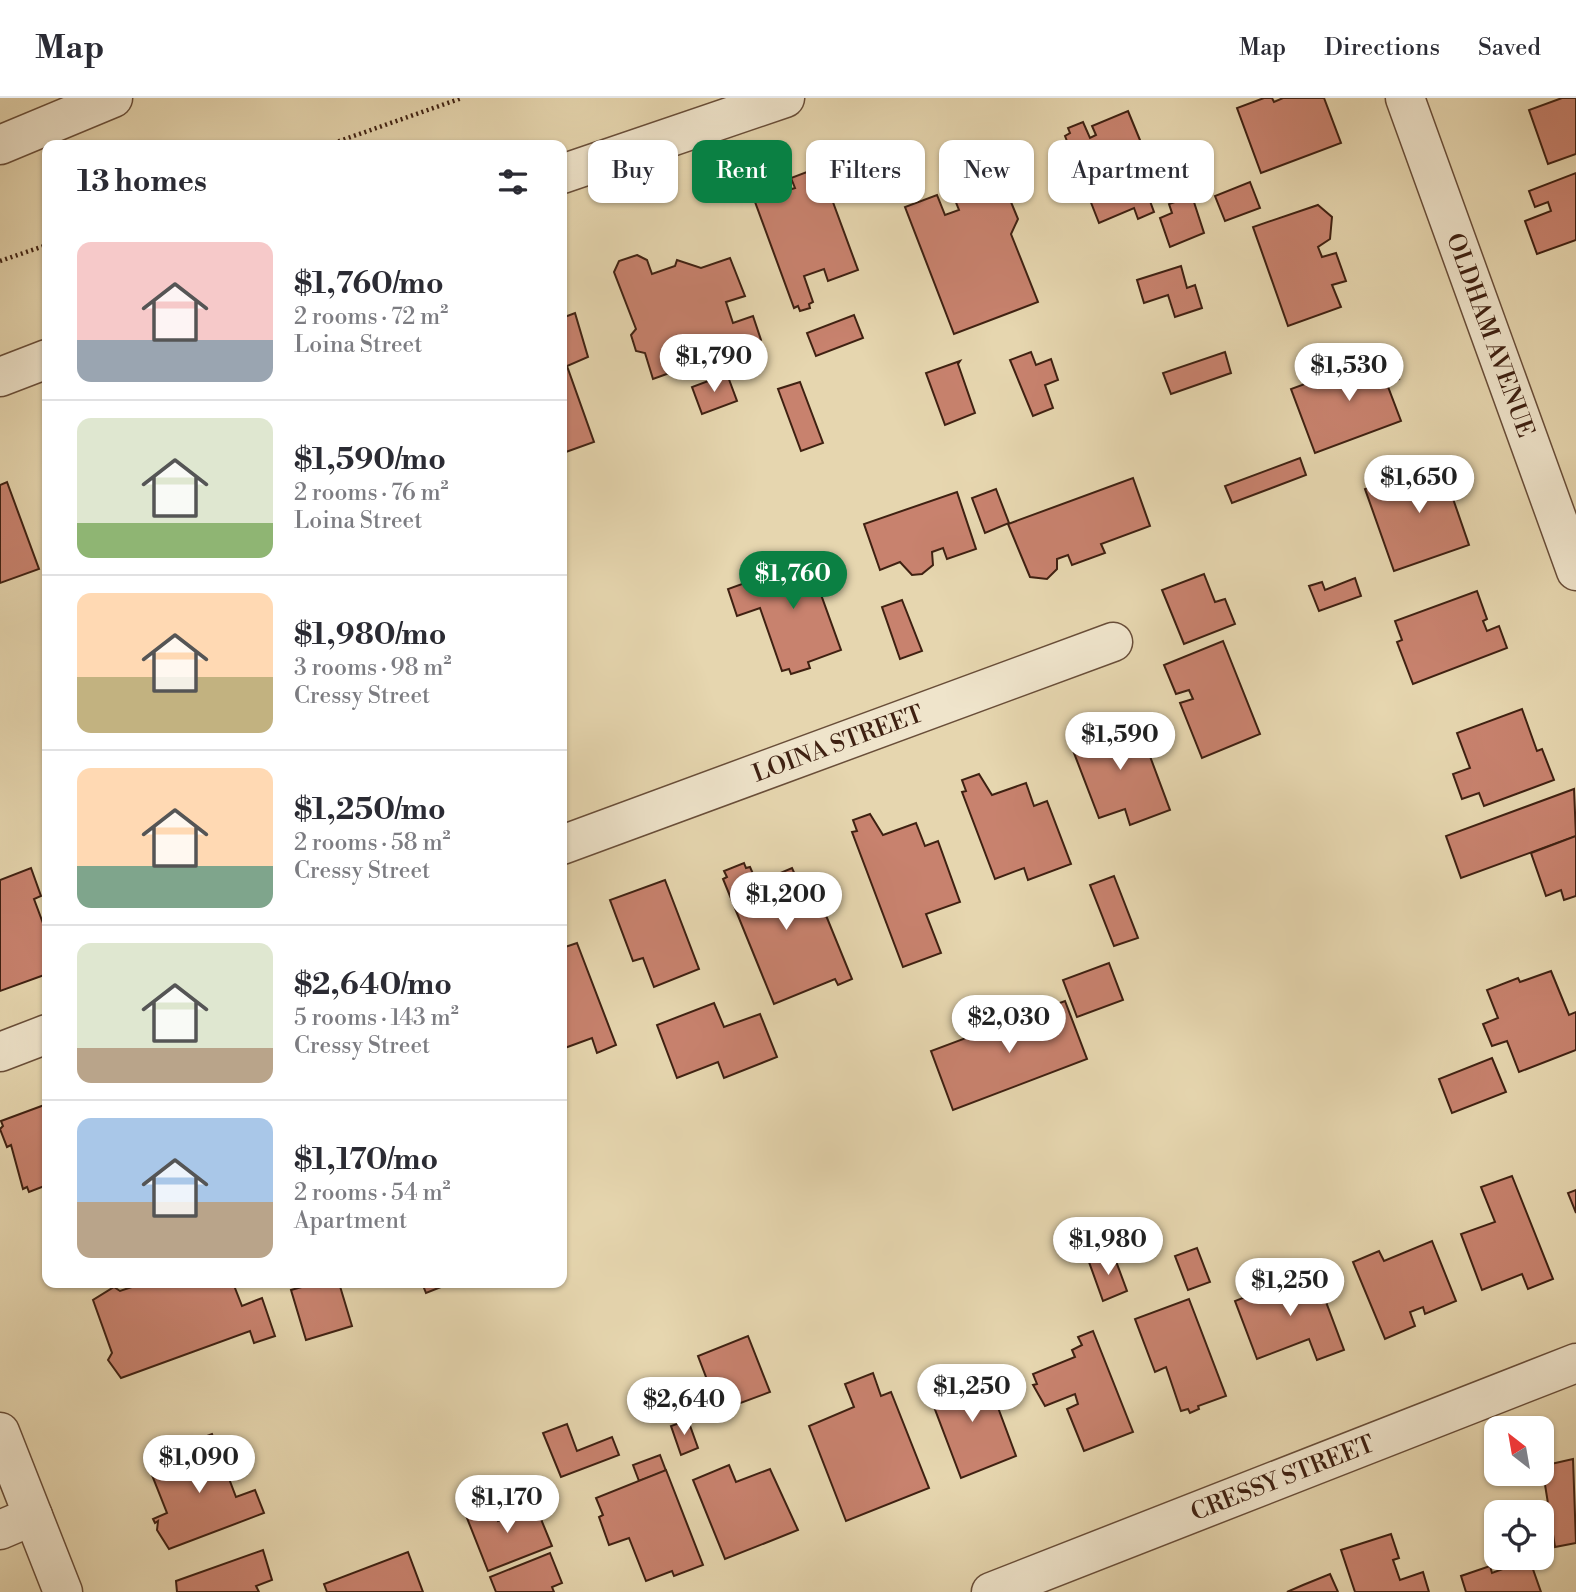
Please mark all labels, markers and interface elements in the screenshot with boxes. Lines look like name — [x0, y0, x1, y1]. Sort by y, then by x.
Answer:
text: Map — [35, 28, 104, 69]
text: Map — [1239, 33, 1286, 63]
text: Directions — [1324, 33, 1440, 63]
text: Saved — [1478, 33, 1541, 63]
chip: Buy — [588, 140, 678, 203]
chip: Rent — [692, 140, 792, 203]
chip: Filters — [806, 140, 925, 203]
chip: New — [939, 140, 1034, 203]
chip: Apartment — [1048, 140, 1214, 203]
text: 13 homes — [77, 163, 207, 201]
icon: filters — [494, 163, 532, 201]
street label: OLDHAM AVENUE — [1439, 229, 1540, 441]
text: $1,760/mo — [294, 265, 444, 303]
icon: home — [133, 270, 217, 354]
text: 2 rooms · 72 m² — [294, 303, 448, 331]
text: Loina Street — [294, 331, 422, 359]
pin: $1,790 — [657, 334, 771, 394]
text: $1,790 — [676, 343, 752, 371]
pin: $1,530 — [1292, 344, 1406, 403]
text: $1,530 — [1311, 352, 1387, 380]
text: $1,590/mo — [294, 441, 446, 479]
icon: home — [133, 446, 217, 530]
pin: $1,650 — [1362, 456, 1476, 515]
text: $1,650 — [1380, 464, 1458, 492]
text: 2 rooms · 76 m² — [294, 479, 449, 507]
text: Loina Street — [294, 507, 422, 535]
pin: $1,760 — [736, 552, 850, 611]
text: $1,760 — [755, 560, 831, 588]
text: $1,980/mo — [294, 616, 446, 654]
icon: home — [133, 621, 217, 705]
text: 3 rooms · 98 m² — [294, 654, 451, 682]
text: Cressy Street — [294, 682, 430, 710]
street label: LOINA STREET — [749, 699, 928, 789]
pin: $1,590 — [1063, 712, 1177, 772]
text: $1,590 — [1081, 721, 1159, 749]
text: $1,250/mo — [294, 791, 446, 829]
icon: home — [133, 796, 217, 880]
text: 2 rooms · 58 m² — [294, 829, 451, 857]
text: Cressy Street — [294, 857, 430, 885]
pin: $1,200 — [729, 872, 843, 932]
text: $1,200 — [746, 881, 826, 909]
text: $2,640/mo — [294, 966, 452, 1004]
icon: home — [133, 971, 217, 1055]
pin: $2,030 — [952, 996, 1066, 1055]
text: 5 rooms · 143 m² — [294, 1004, 459, 1032]
text: $2,030 — [968, 1004, 1050, 1032]
text: Cressy Street — [294, 1032, 430, 1060]
text: $1,170/mo — [294, 1141, 438, 1179]
icon: home — [133, 1146, 217, 1230]
text: 2 rooms · 54 m² — [294, 1179, 451, 1207]
text: Apartment — [294, 1207, 407, 1235]
pin: $1,980 — [1051, 1218, 1165, 1277]
text: $1,980 — [1069, 1226, 1147, 1254]
pin: $1,250 — [1233, 1258, 1347, 1318]
text: $1,250 — [1251, 1267, 1329, 1295]
pin: $1,250 — [915, 1364, 1029, 1424]
text: $1,250 — [933, 1373, 1011, 1401]
pin: $2,640 — [627, 1378, 741, 1437]
text: $2,640 — [643, 1386, 725, 1414]
north arrow — [1484, 1416, 1554, 1486]
map controls — [1484, 1416, 1554, 1570]
street label: CRESSY STREET — [1187, 1429, 1379, 1528]
pin: $1,090 — [142, 1436, 256, 1495]
text: $1,090 — [159, 1444, 239, 1472]
pin: $1,170 — [450, 1476, 564, 1535]
text: $1,170 — [471, 1484, 543, 1512]
button: locate — [1484, 1500, 1554, 1570]

